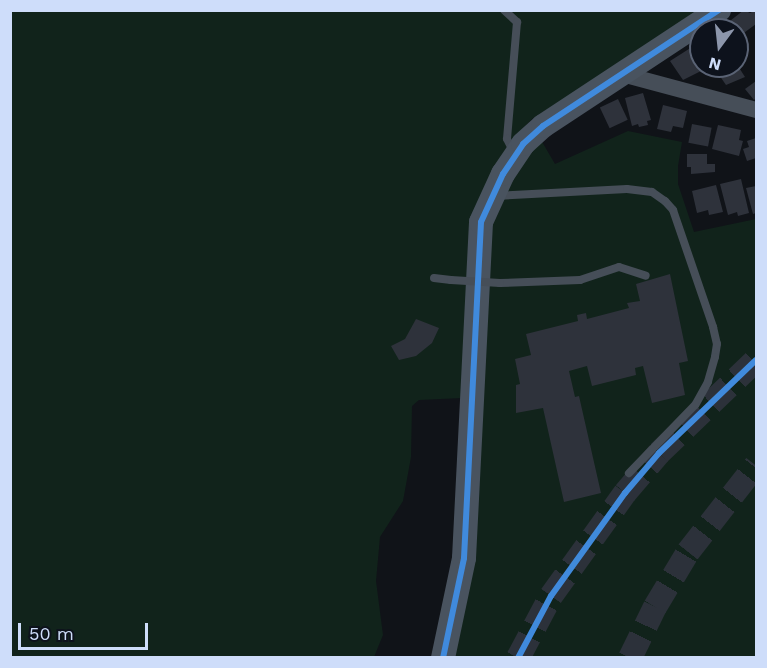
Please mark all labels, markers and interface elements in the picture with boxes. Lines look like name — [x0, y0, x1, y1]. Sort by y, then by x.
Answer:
north arrow — [689, 18, 749, 78]
text: N — [707, 53, 723, 75]
scale bar — [21, 611, 152, 649]
text: 50 m — [29, 623, 74, 644]

